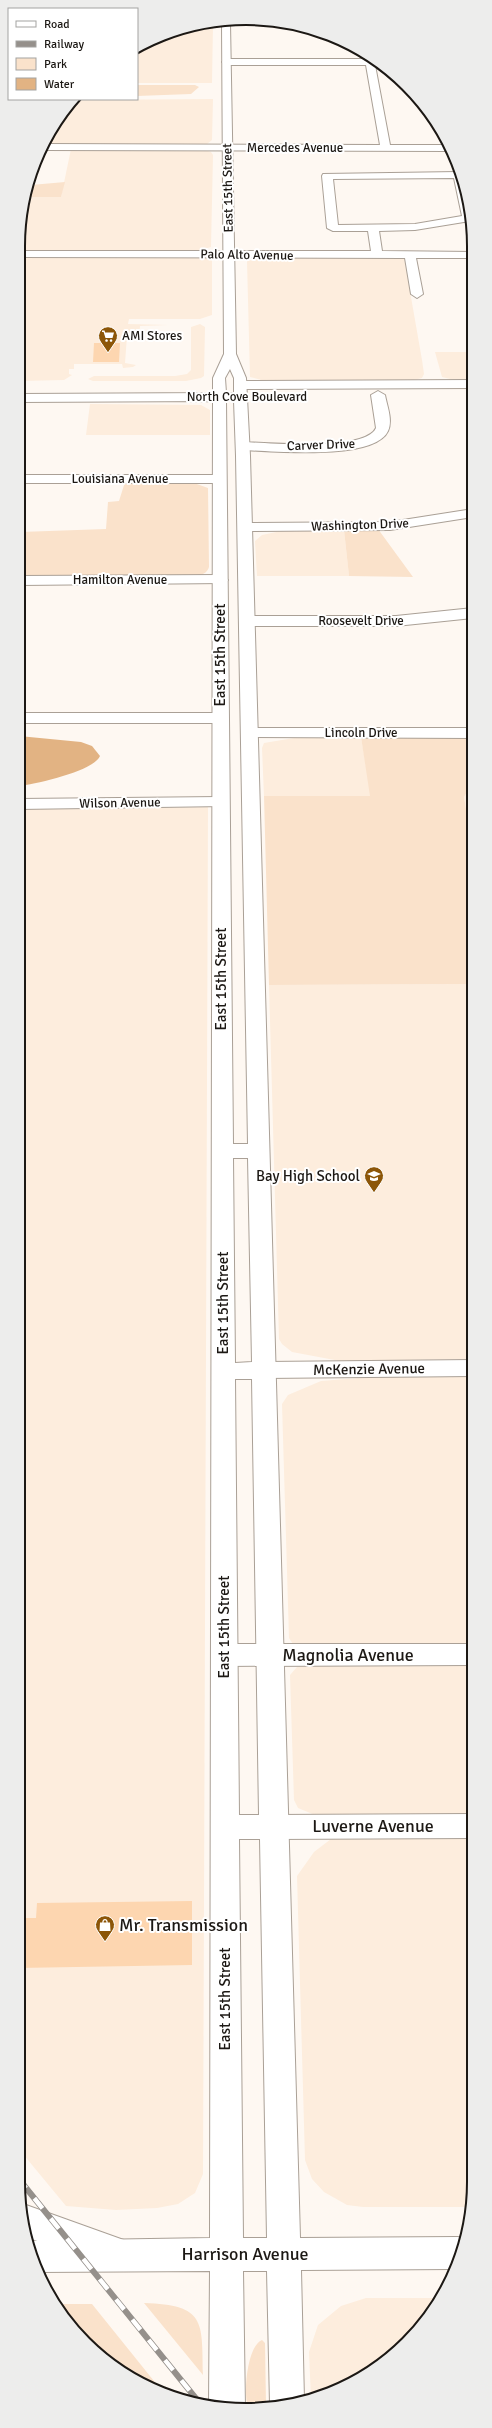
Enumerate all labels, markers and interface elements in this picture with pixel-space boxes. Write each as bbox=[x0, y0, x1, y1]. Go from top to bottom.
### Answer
legend bbox=[8, 8, 138, 100]
text: Road bbox=[44, 17, 70, 32]
text: Railway bbox=[44, 37, 84, 52]
text: Park bbox=[44, 57, 67, 72]
text: Water bbox=[44, 77, 75, 92]
street label: Mercedes Avenue bbox=[247, 140, 343, 156]
street label: East 15th Street bbox=[219, 143, 237, 233]
street label: Palo Alto Avenue bbox=[200, 246, 294, 264]
supermarket icon: AMI Stores bbox=[97, 325, 119, 353]
place label: AMI Stores bbox=[122, 328, 183, 344]
street label: North Cove Boulevard bbox=[187, 389, 307, 405]
street label: Carver Drive bbox=[286, 436, 356, 454]
street label: Louisiana Avenue bbox=[72, 471, 168, 487]
street label: Washington Drive bbox=[311, 515, 409, 535]
street label: Hamilton Avenue bbox=[73, 572, 167, 588]
street label: East 15th Street bbox=[211, 603, 229, 707]
street label: Roosevelt Drive bbox=[318, 613, 404, 629]
street label: Lincoln Drive bbox=[325, 725, 397, 741]
street label: Wilson Avenue bbox=[79, 794, 161, 812]
street label: East 15th Street bbox=[212, 927, 230, 1031]
school or university icon: Bay High School bbox=[363, 1165, 385, 1193]
place label: Bay High School bbox=[256, 1167, 360, 1185]
street label: East 15th Street bbox=[214, 1251, 232, 1355]
street label: McKenzie Avenue bbox=[313, 1359, 425, 1379]
street label: East 15th Street bbox=[215, 1575, 233, 1679]
street label: Magnolia Avenue bbox=[282, 1644, 414, 1666]
street label: Luverne Avenue bbox=[312, 1815, 434, 1837]
shop icon: Mr. Transmission bbox=[94, 1914, 116, 1942]
place label: Mr. Transmission bbox=[119, 1914, 248, 1936]
street label: East 15th Street bbox=[216, 1947, 234, 2051]
street label: Harrison Avenue bbox=[181, 2243, 309, 2265]

